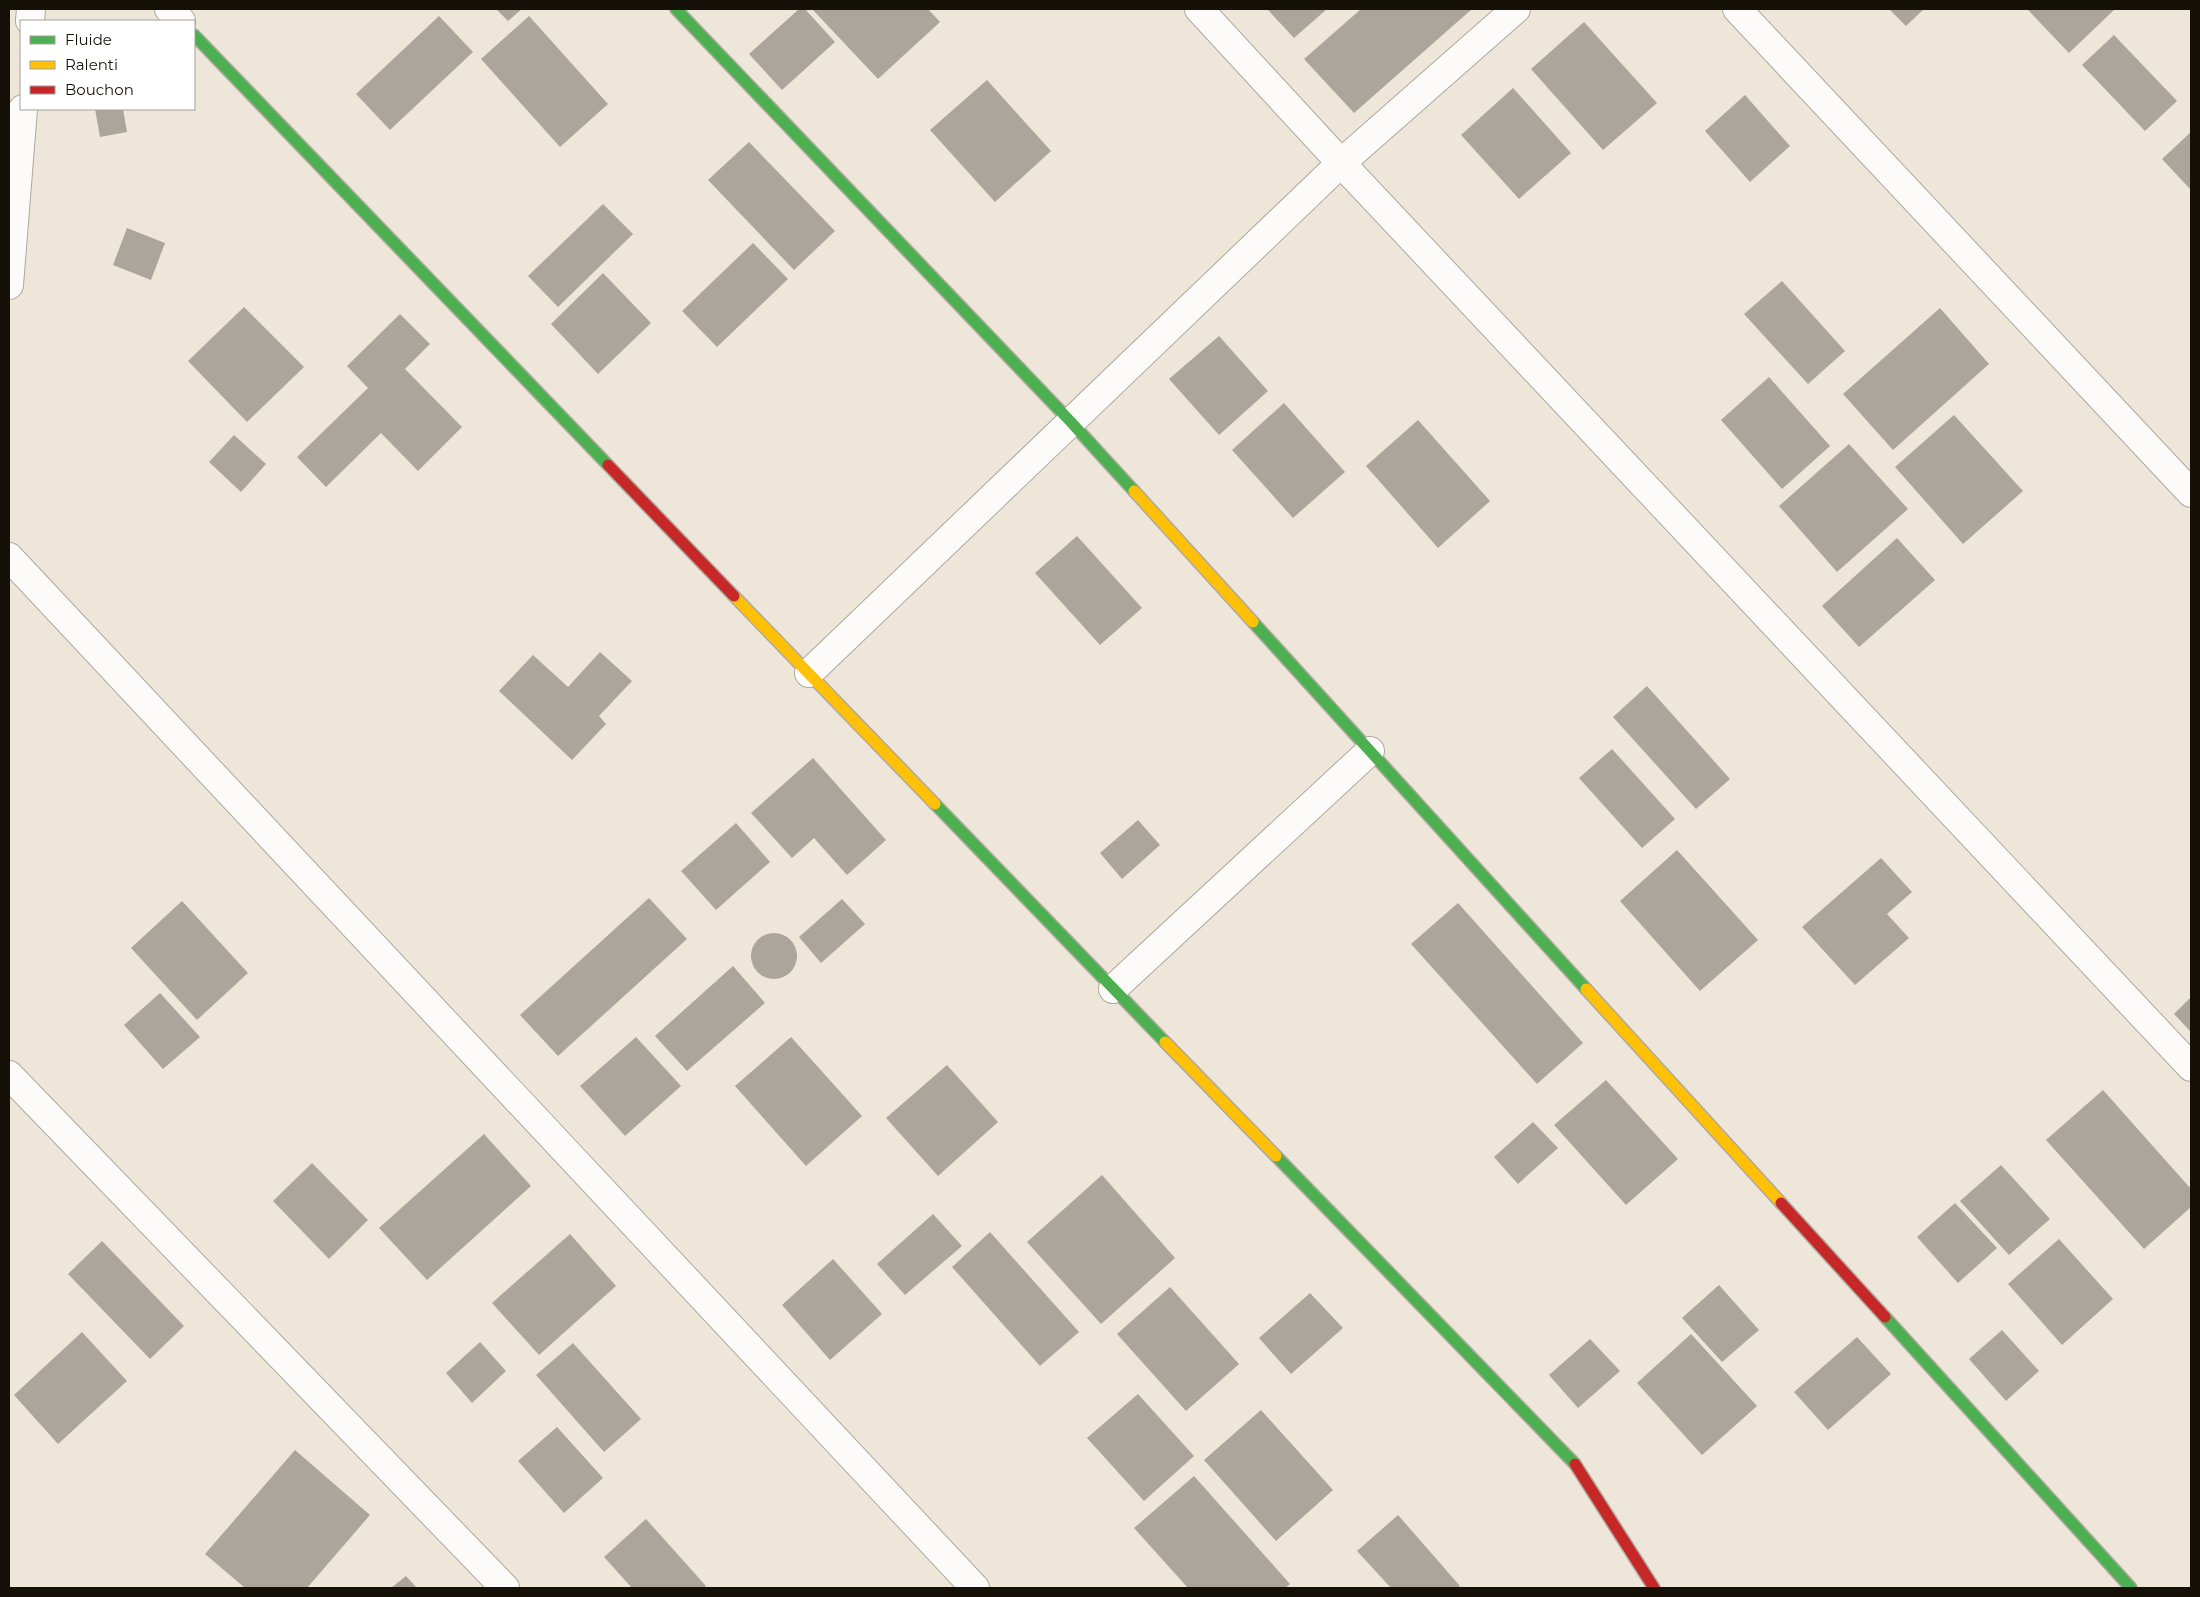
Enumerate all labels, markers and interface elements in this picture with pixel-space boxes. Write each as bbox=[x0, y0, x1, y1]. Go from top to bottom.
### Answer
legend bbox=[20, 20, 195, 110]
text: Fluide bbox=[65, 30, 112, 49]
text: Ralenti bbox=[65, 55, 118, 74]
text: Bouchon bbox=[65, 80, 134, 99]

